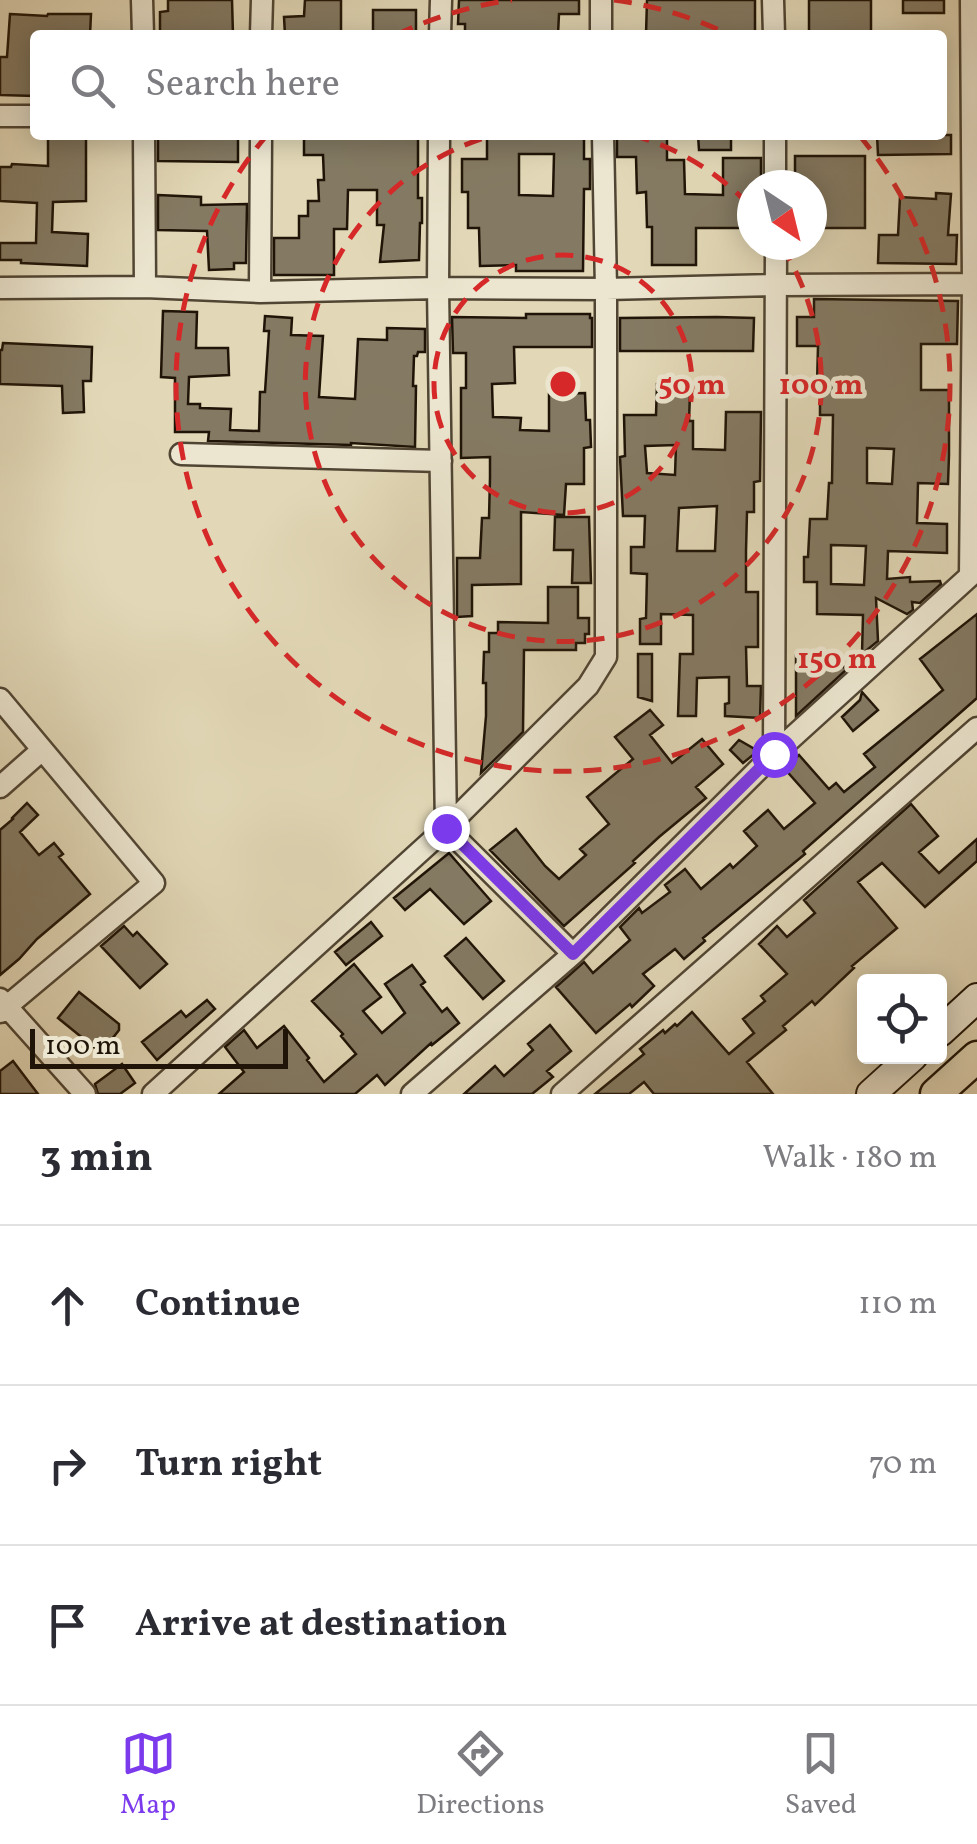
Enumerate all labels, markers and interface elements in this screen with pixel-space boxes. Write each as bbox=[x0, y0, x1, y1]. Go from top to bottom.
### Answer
search box bbox=[30, 30, 947, 140]
icon: search bbox=[65, 58, 120, 113]
text: Search here bbox=[145, 59, 340, 112]
north arrow bbox=[737, 170, 827, 260]
text: 50 m bbox=[658, 365, 726, 407]
text: 100 m bbox=[779, 365, 863, 407]
centre of rings bbox=[545, 366, 581, 402]
text: 150 m bbox=[797, 639, 877, 681]
route start bbox=[752, 732, 798, 778]
route end bbox=[424, 806, 470, 852]
map controls bbox=[857, 974, 947, 1064]
button: locate bbox=[857, 974, 947, 1064]
scale bar bbox=[30, 1024, 288, 1068]
text: 100 m bbox=[45, 1027, 120, 1066]
text: 3 min bbox=[40, 1130, 153, 1189]
text: Walk · 180 m bbox=[763, 1137, 937, 1181]
icon: ahead bbox=[40, 1278, 95, 1333]
text: Continue bbox=[135, 1279, 300, 1332]
text: 110 m bbox=[858, 1283, 937, 1327]
icon: right bbox=[40, 1438, 95, 1493]
text: Turn right bbox=[135, 1439, 322, 1492]
text: 70 m bbox=[869, 1443, 937, 1487]
icon: arrive bbox=[40, 1598, 95, 1653]
text: Arrive at destination bbox=[135, 1599, 508, 1652]
tab: Map bbox=[120, 1726, 176, 1825]
tab: Directions bbox=[416, 1726, 545, 1825]
tab: Saved bbox=[785, 1726, 857, 1825]

